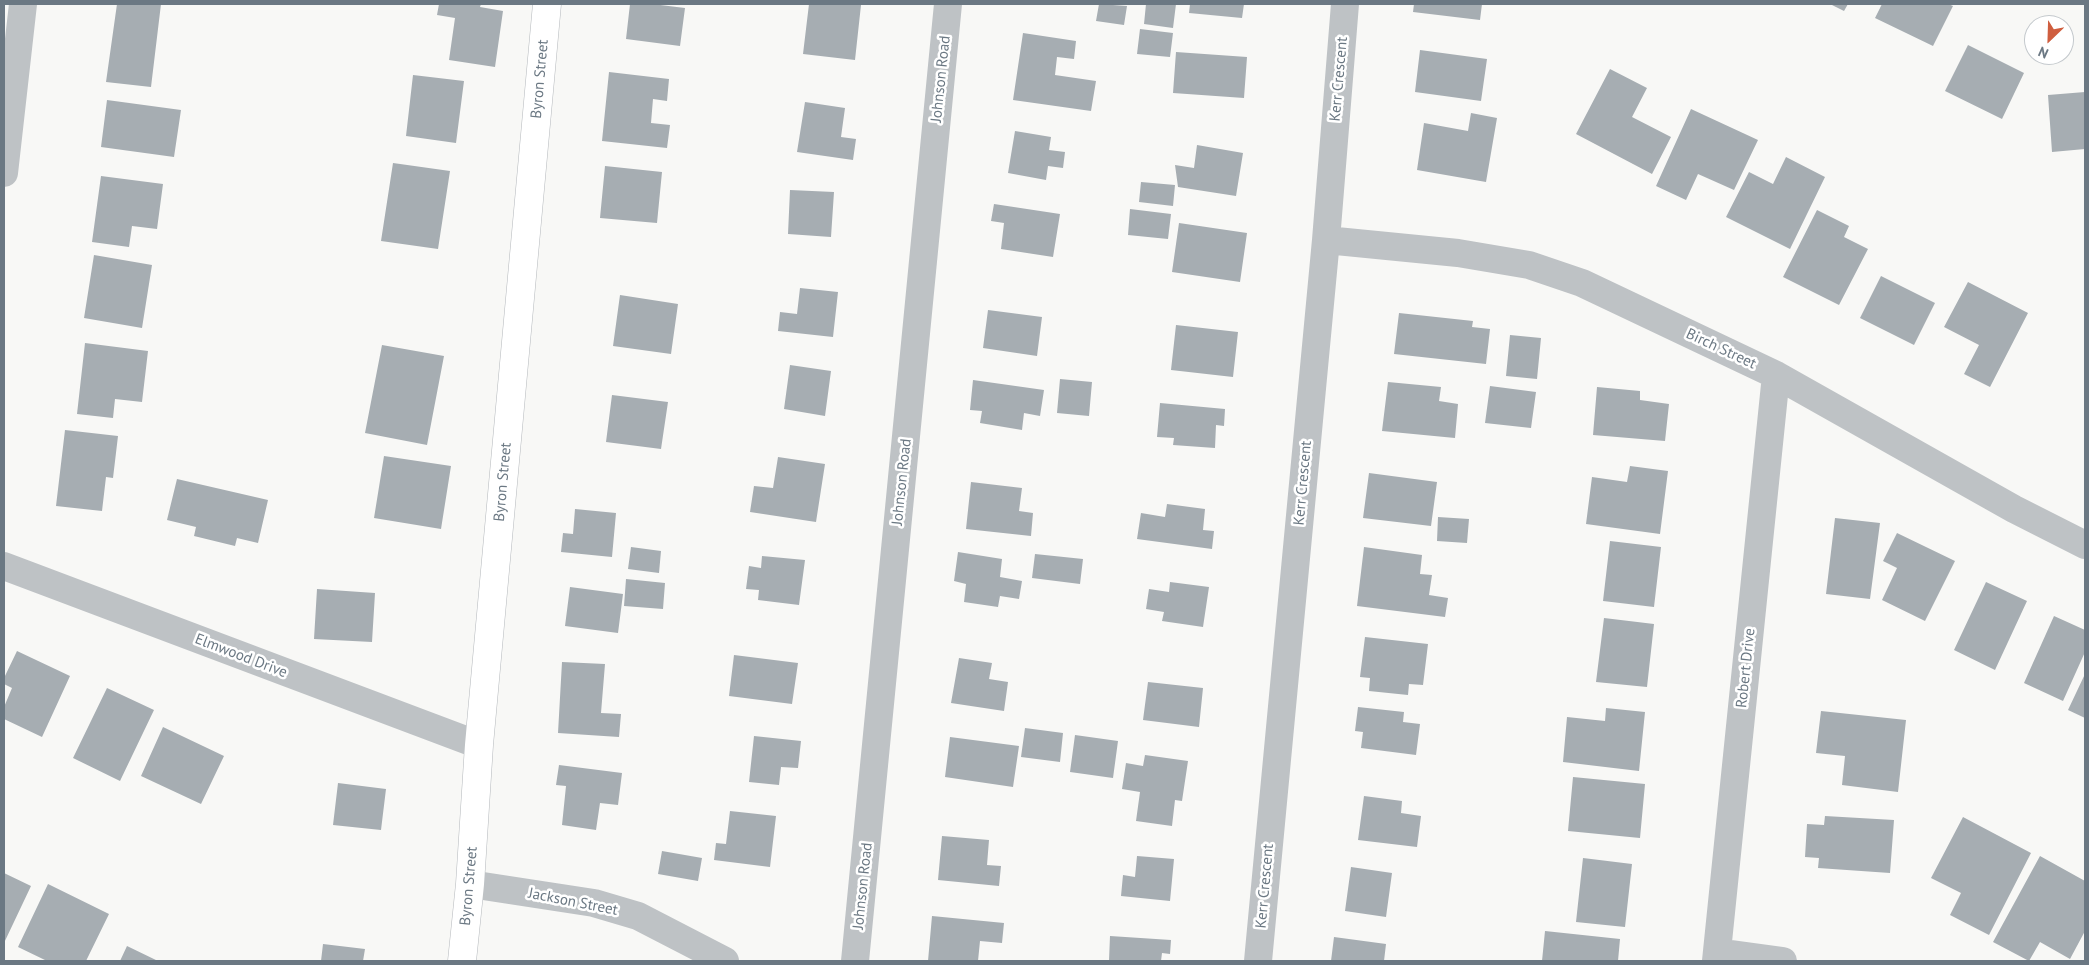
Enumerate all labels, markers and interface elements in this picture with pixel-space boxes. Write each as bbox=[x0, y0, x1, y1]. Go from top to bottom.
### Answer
north arrow bbox=[2024, 15, 2074, 65]
street label: Johnson Road bbox=[927, 35, 955, 123]
street label: Kerr Crescent bbox=[1326, 36, 1352, 122]
street label: Byron Street bbox=[528, 39, 552, 119]
text: N bbox=[2035, 43, 2051, 63]
street label: Birch Street bbox=[1683, 325, 1759, 373]
street label: Johnson Road bbox=[888, 438, 916, 526]
street label: Kerr Crescent bbox=[1290, 440, 1316, 526]
street label: Byron Street bbox=[491, 442, 515, 522]
street label: Robert Drive bbox=[1733, 627, 1759, 709]
street label: Elmwood Drive bbox=[192, 630, 290, 682]
street label: Johnson Road bbox=[849, 842, 877, 930]
street label: Kerr Crescent bbox=[1252, 843, 1278, 929]
street label: Byron Street bbox=[457, 846, 481, 926]
street label: Jackson Street bbox=[527, 885, 619, 919]

